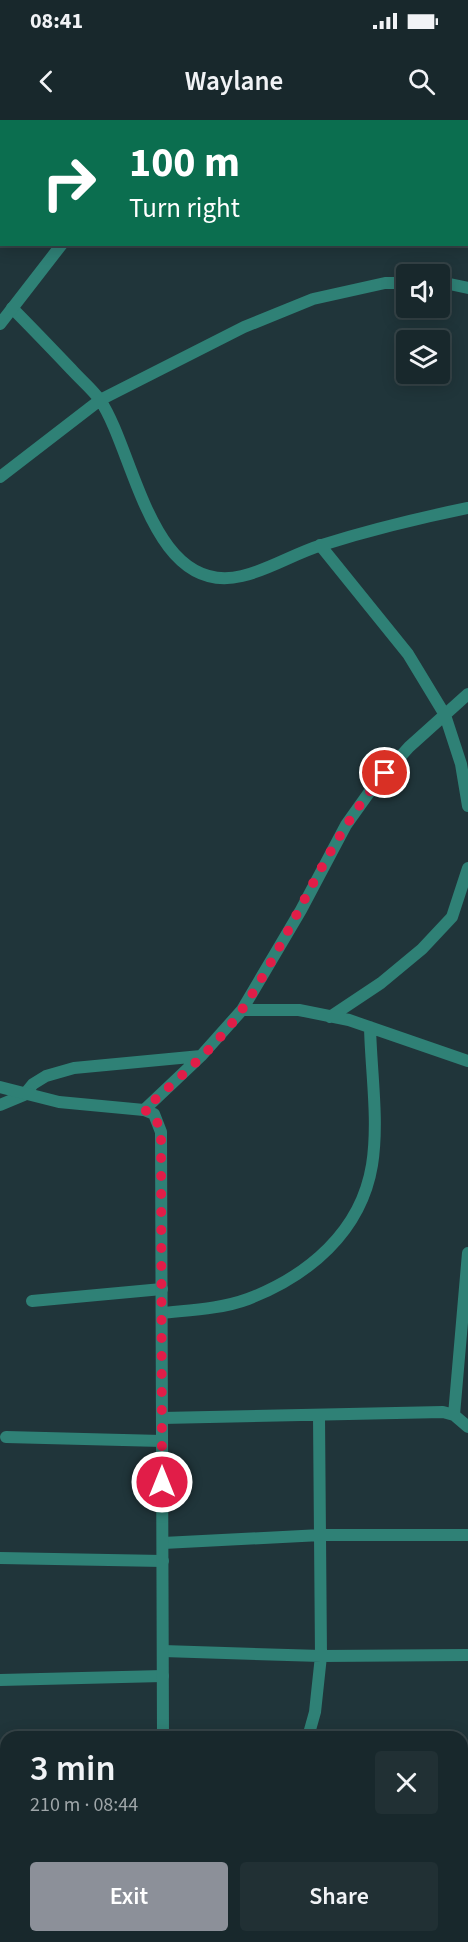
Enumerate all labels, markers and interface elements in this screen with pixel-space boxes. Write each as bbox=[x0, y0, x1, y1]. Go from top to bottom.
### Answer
text: 08:41 bbox=[30, 5, 83, 37]
text: Waylane bbox=[185, 62, 283, 101]
icon: back bbox=[30, 65, 63, 98]
icon: search bbox=[405, 65, 438, 98]
text: 100 m bbox=[129, 133, 240, 193]
icon: right bbox=[30, 144, 108, 222]
text: Turn right bbox=[129, 189, 240, 228]
map controls bbox=[396, 264, 450, 384]
button: sound bbox=[396, 264, 450, 318]
button: layers bbox=[396, 330, 450, 384]
pin bbox=[359, 747, 410, 798]
icon: arrive bbox=[368, 756, 401, 789]
position arrow bbox=[130, 1450, 194, 1514]
text: 3 min bbox=[30, 1743, 116, 1794]
button: close bbox=[375, 1751, 438, 1814]
text: 210 m · 08:44 bbox=[30, 1791, 138, 1819]
button: Exit bbox=[30, 1862, 228, 1931]
button: Share bbox=[240, 1862, 438, 1931]

